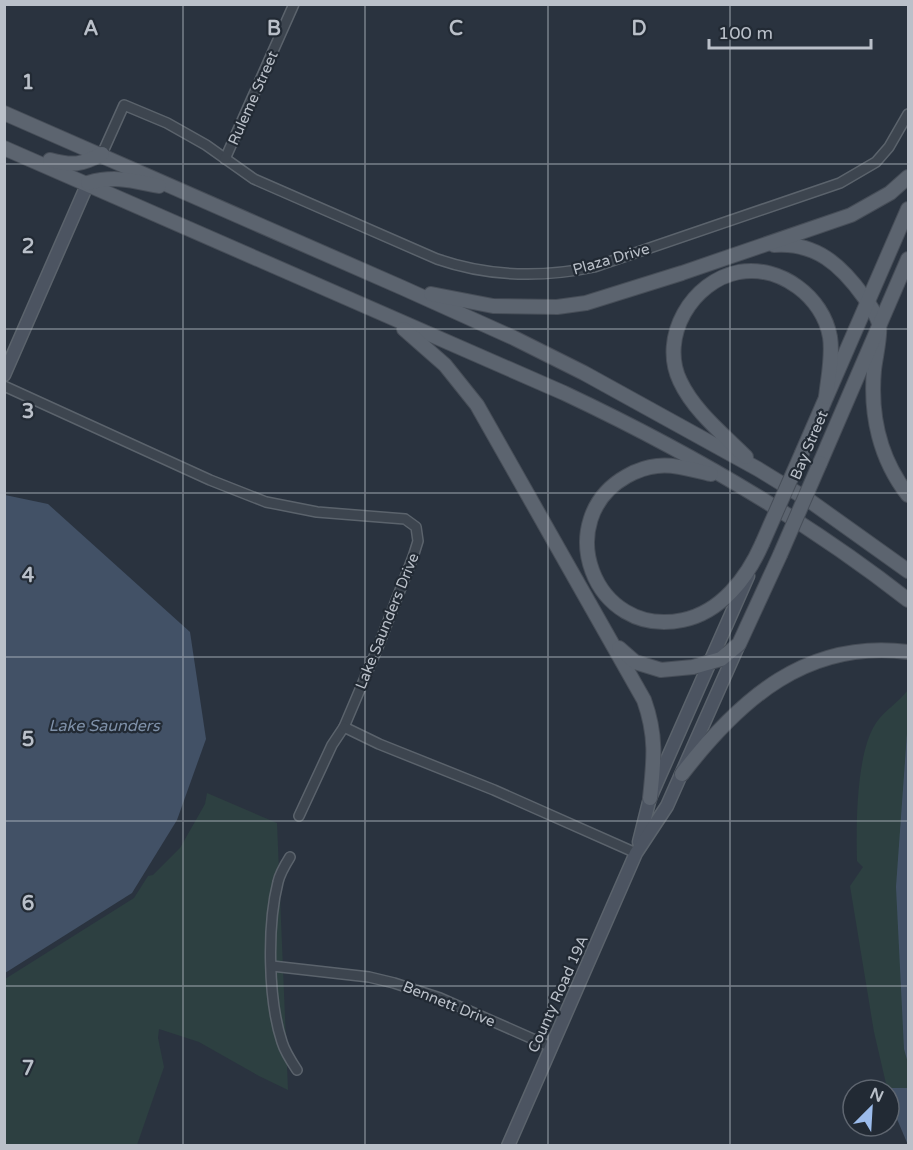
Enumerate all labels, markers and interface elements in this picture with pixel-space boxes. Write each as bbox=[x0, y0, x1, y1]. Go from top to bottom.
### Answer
scale bar bbox=[709, 12, 871, 50]
text: A bbox=[84, 17, 99, 41]
text: B bbox=[267, 17, 281, 41]
text: C bbox=[449, 17, 463, 41]
text: D bbox=[631, 17, 647, 41]
text: 100 m bbox=[718, 22, 773, 44]
street label: Ruleme Street bbox=[224, 48, 282, 148]
text: 1 bbox=[22, 71, 34, 95]
text: 2 bbox=[22, 235, 34, 259]
street label: Plaza Drive bbox=[571, 239, 651, 279]
text: 3 bbox=[22, 400, 34, 424]
street label: Bay Street bbox=[786, 407, 832, 482]
street label: Lake Saunders Drive bbox=[351, 550, 423, 692]
text: 4 bbox=[22, 564, 35, 588]
water label: Lake Saunders bbox=[48, 716, 161, 736]
text: 5 bbox=[22, 728, 34, 752]
text: 6 bbox=[22, 892, 34, 916]
street label: County Road 19A bbox=[524, 932, 592, 1056]
street label: Bennett Drive bbox=[400, 977, 498, 1031]
text: 7 bbox=[22, 1057, 34, 1081]
north arrow bbox=[841, 1078, 901, 1138]
text: N bbox=[867, 1083, 887, 1107]

